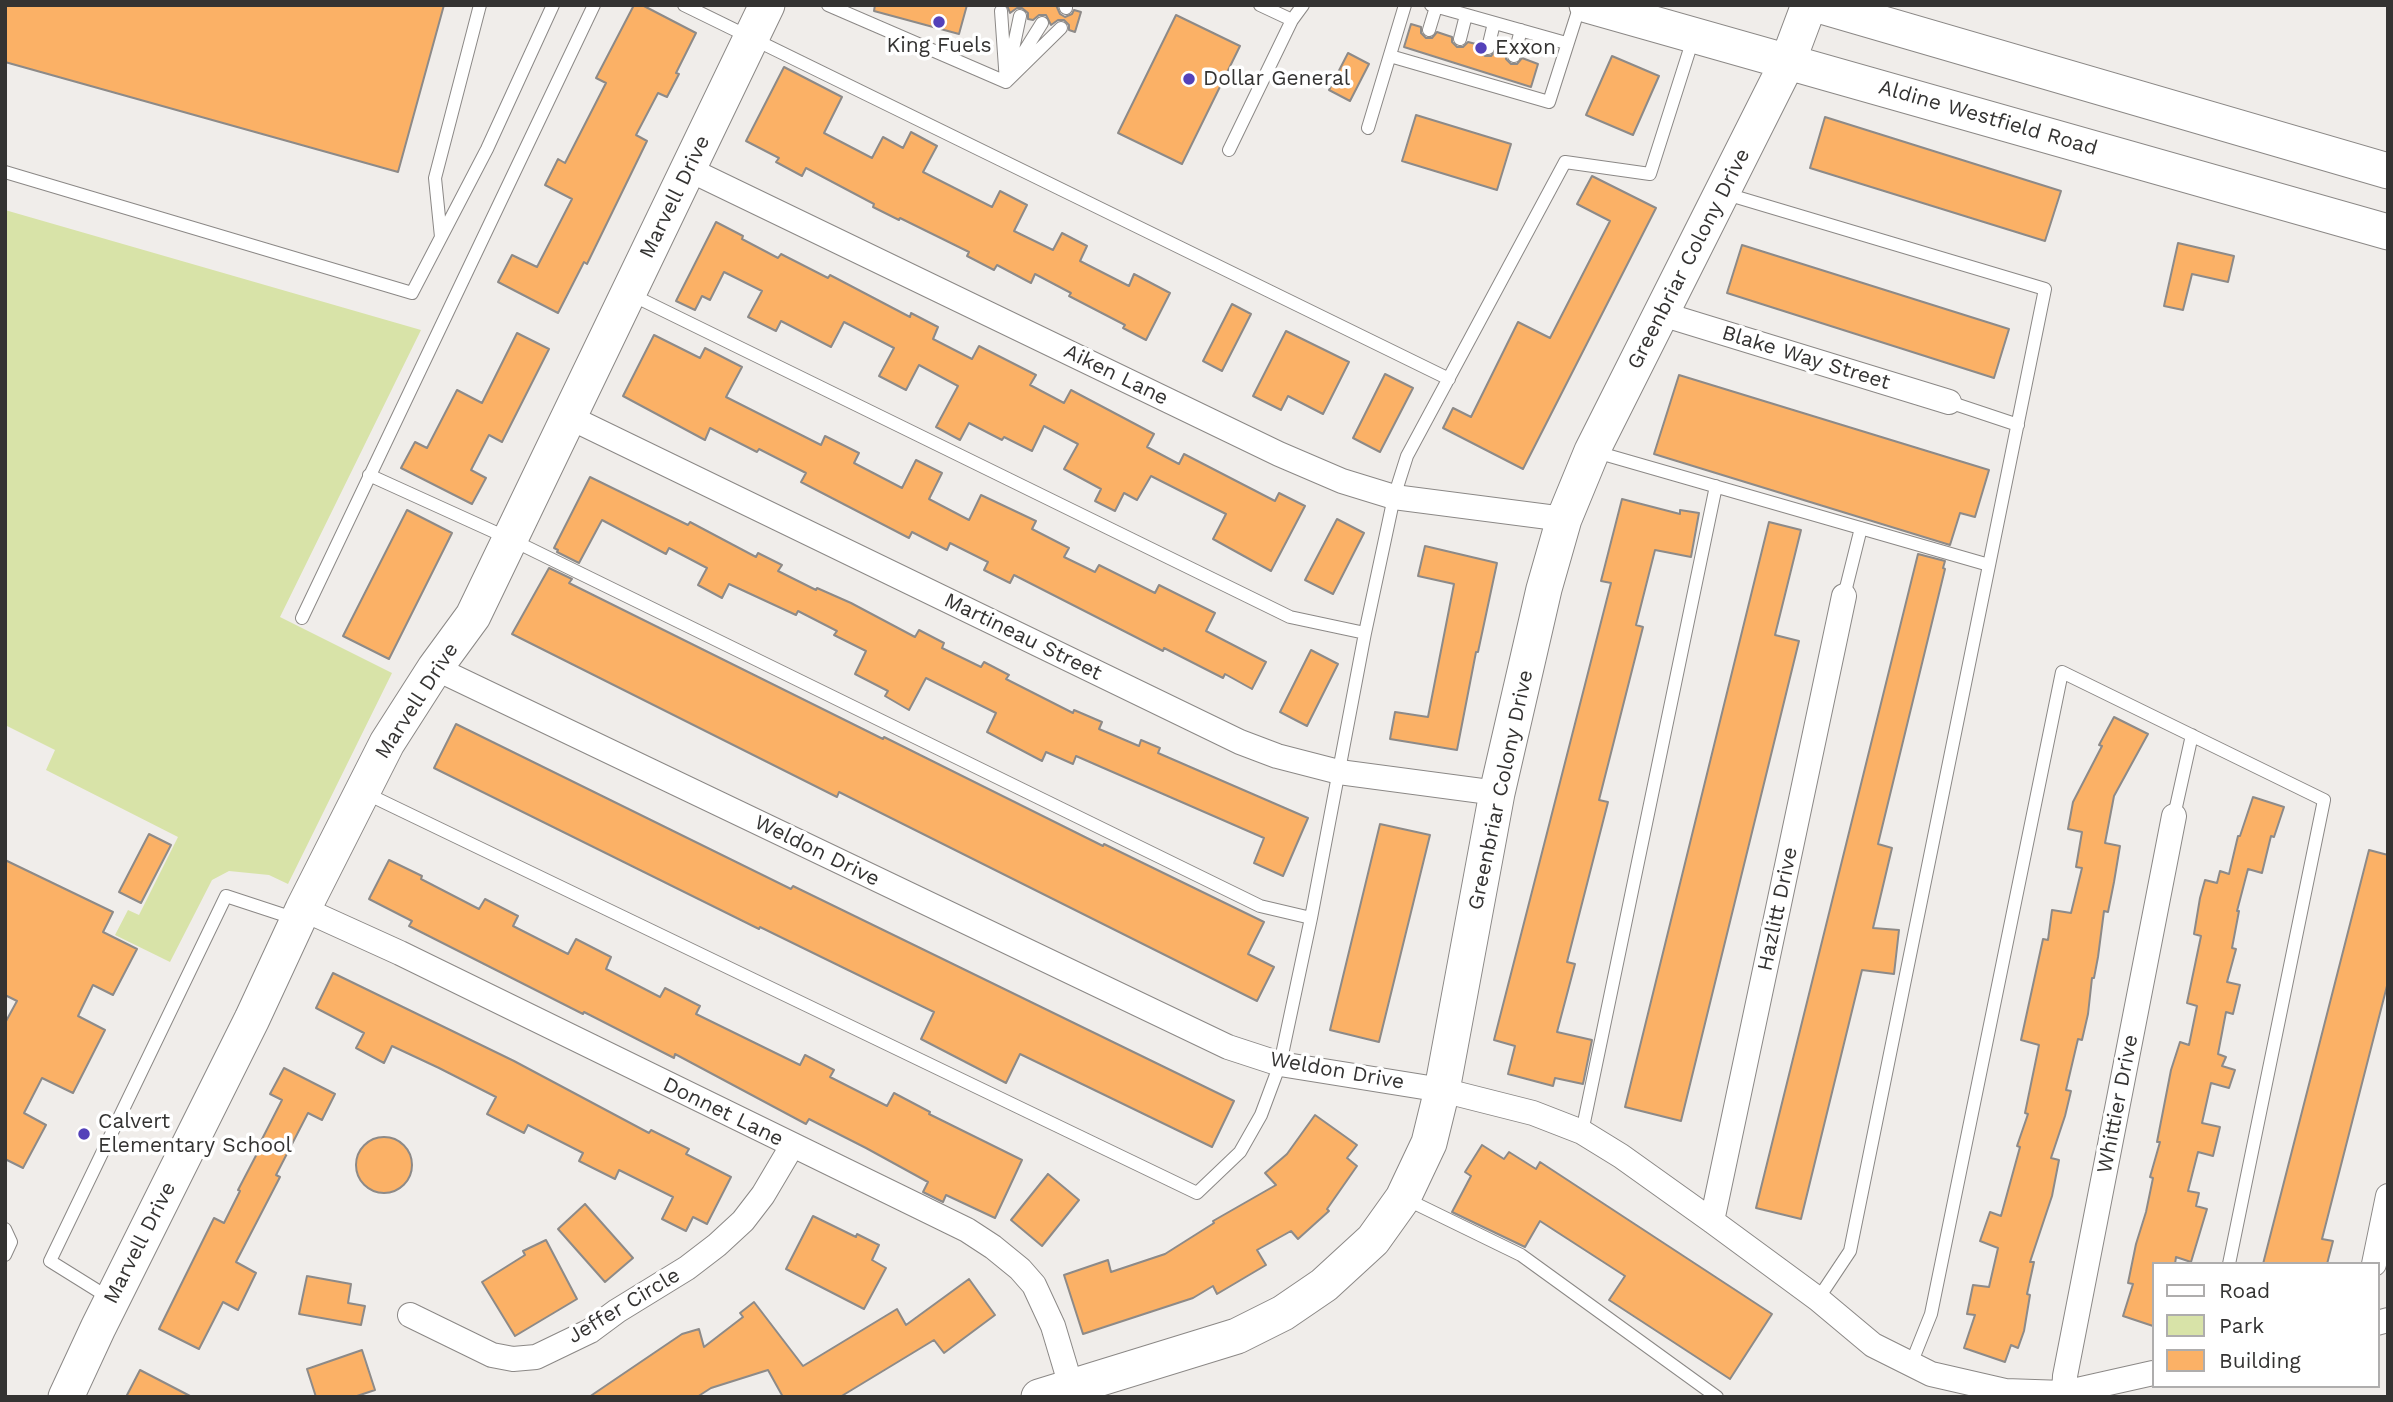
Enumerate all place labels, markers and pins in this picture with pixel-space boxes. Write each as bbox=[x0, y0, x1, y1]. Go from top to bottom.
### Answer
marker: King Fuels bbox=[931, 14, 947, 30]
place label: King Fuels bbox=[886, 33, 992, 59]
place label: Exxon bbox=[1495, 35, 1556, 61]
marker: Exxon bbox=[1473, 40, 1489, 56]
place label: Dollar General bbox=[1203, 66, 1350, 92]
marker: Dollar General bbox=[1181, 71, 1197, 87]
place label: Calvert Elementary School bbox=[98, 1109, 292, 1159]
marker: Calvert Elementary School bbox=[76, 1126, 92, 1142]

